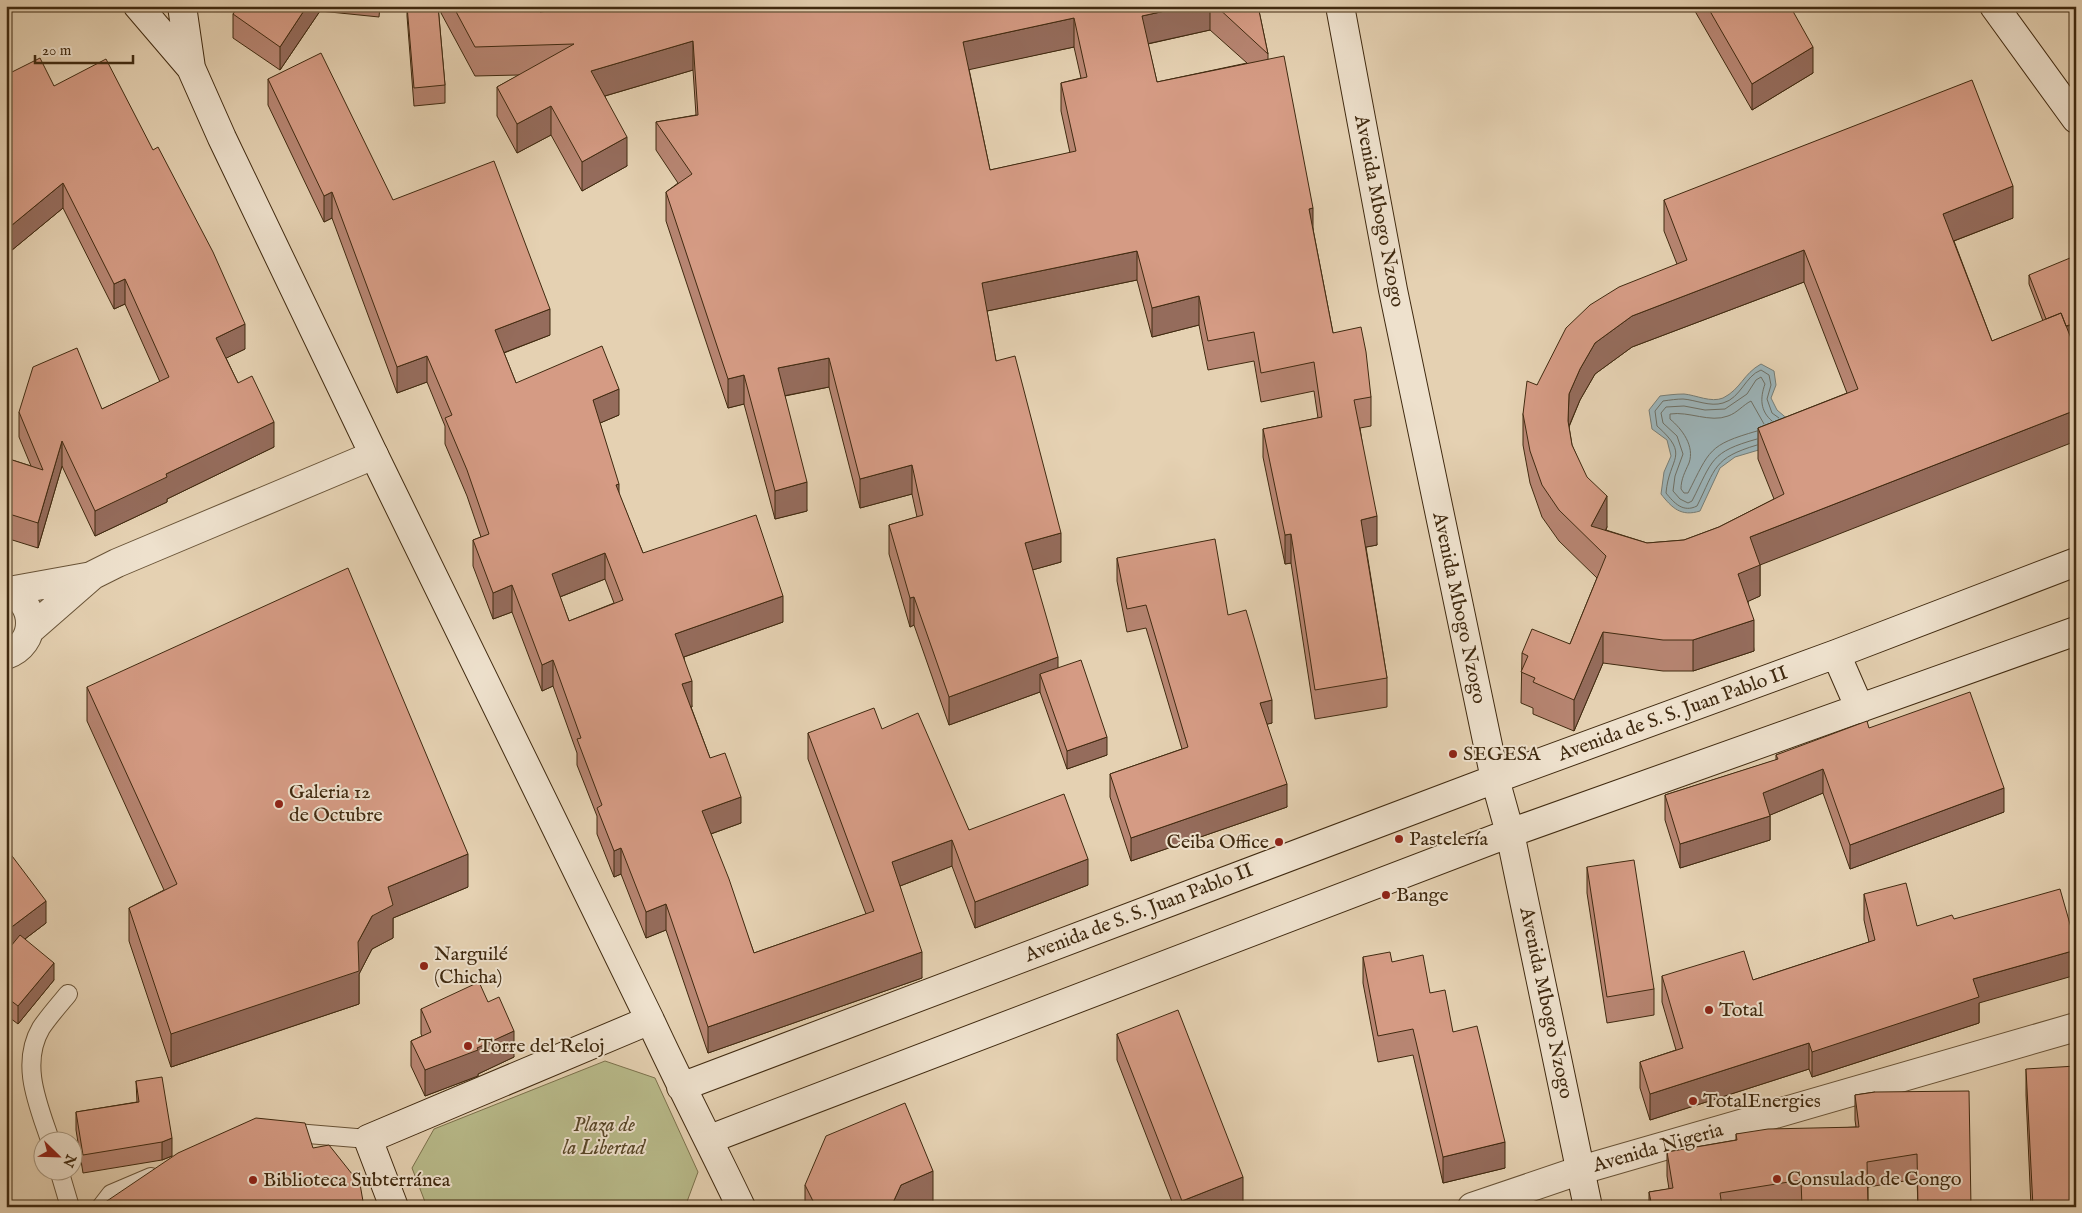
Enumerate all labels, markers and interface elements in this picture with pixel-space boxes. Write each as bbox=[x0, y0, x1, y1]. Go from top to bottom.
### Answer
scale bar bbox=[35, 32, 132, 64]
text: 20 m bbox=[42, 41, 72, 60]
street label: Avenida Mbogo Nzogo bbox=[1348, 112, 1410, 309]
street label: Avenida Mbogo Nzogo bbox=[1426, 509, 1492, 706]
street label: Avenida de S. S. Juan Pablo II bbox=[1554, 661, 1792, 768]
place label: SEGESA bbox=[1463, 742, 1541, 767]
marker: SEGESA bbox=[1447, 748, 1459, 760]
place label: Galeria 12 de Octubre bbox=[289, 780, 383, 828]
marker: Galeria 12 de Octubre bbox=[273, 798, 285, 810]
place label: Pastelería bbox=[1409, 827, 1488, 852]
place label: Ceiba Office bbox=[1167, 830, 1269, 855]
marker: Pastelería bbox=[1393, 833, 1405, 845]
marker: Ceiba Office bbox=[1273, 836, 1285, 848]
street label: Avenida de S. S. Juan Pablo II bbox=[1020, 858, 1257, 969]
place label: Bange bbox=[1396, 883, 1449, 908]
marker: Bange bbox=[1380, 889, 1392, 901]
street label: Avenida Mbogo Nzogo bbox=[1513, 904, 1579, 1101]
place label: Narguilé (Chicha) bbox=[434, 942, 508, 990]
marker: Narguilé (Chicha) bbox=[418, 960, 430, 972]
place label: Total bbox=[1719, 998, 1764, 1023]
marker: Total bbox=[1703, 1004, 1715, 1016]
place label: Torre del Reloj bbox=[478, 1034, 605, 1059]
marker: Torre del Reloj bbox=[462, 1040, 474, 1052]
place label: TotalEnergies bbox=[1703, 1089, 1821, 1114]
marker: TotalEnergies bbox=[1687, 1095, 1699, 1107]
park label: Plaza de la Libertad bbox=[563, 1113, 647, 1161]
street label: Avenida Nigeria bbox=[1589, 1117, 1726, 1179]
north arrow bbox=[32, 1130, 82, 1180]
text: N bbox=[58, 1151, 80, 1170]
place label: Consulado de Congo bbox=[1787, 1167, 1962, 1192]
place label: Biblioteca Subterránea bbox=[263, 1168, 451, 1193]
marker: Consulado de Congo bbox=[1771, 1173, 1783, 1185]
marker: Biblioteca Subterránea bbox=[247, 1174, 259, 1186]

